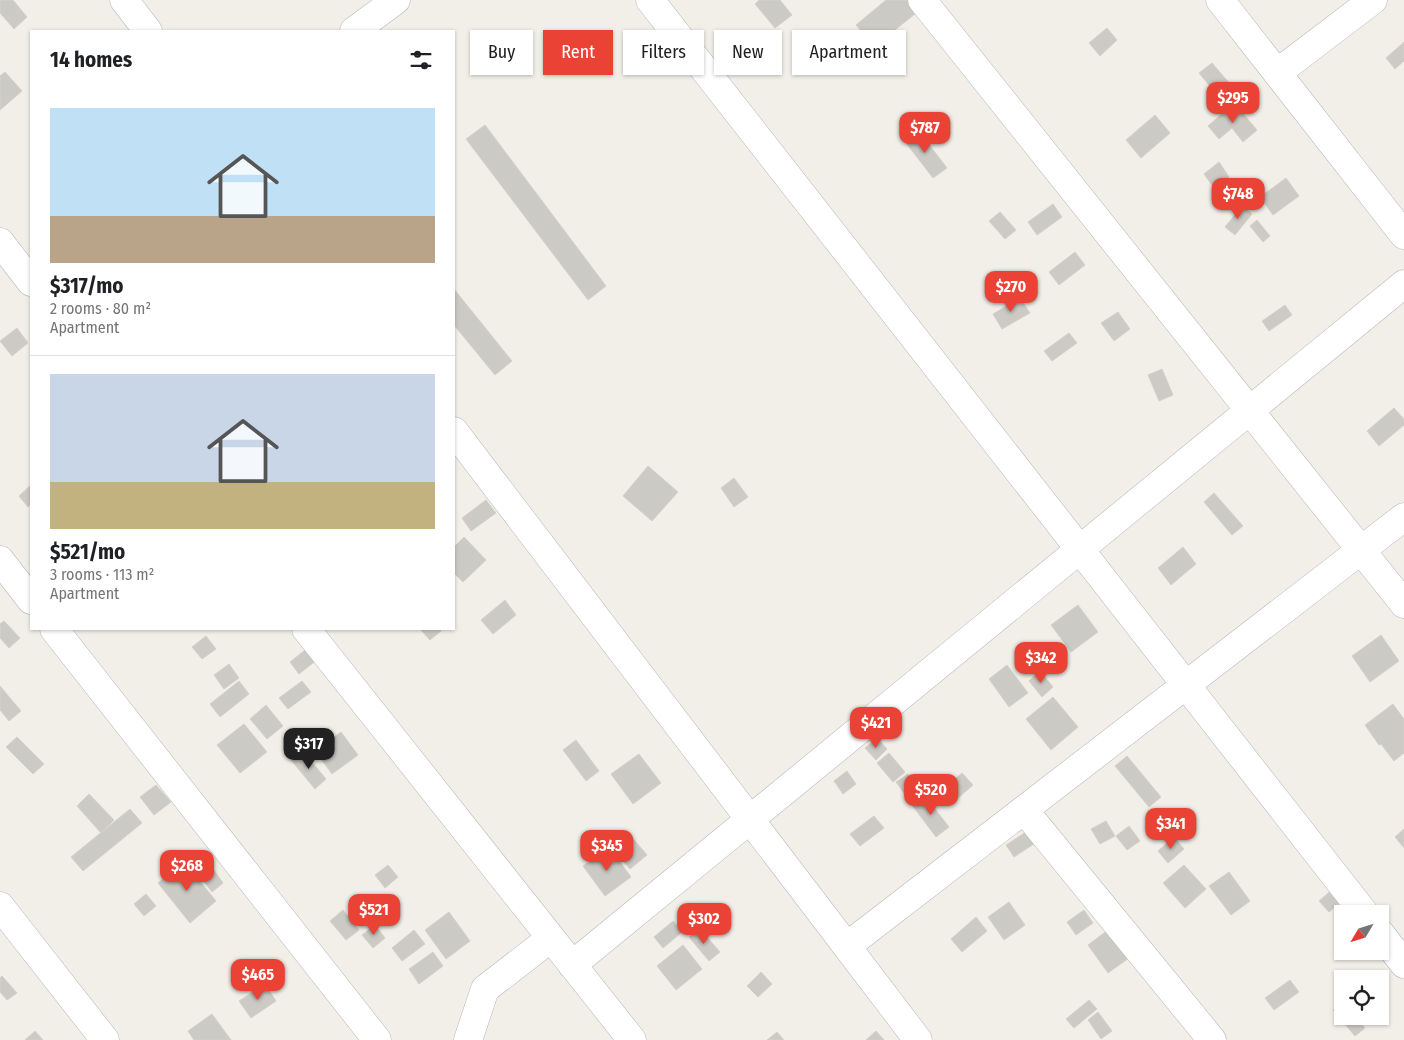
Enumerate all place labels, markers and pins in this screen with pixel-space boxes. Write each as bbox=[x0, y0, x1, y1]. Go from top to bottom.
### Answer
pin: $295 bbox=[1203, 82, 1263, 124]
pin: $787 bbox=[895, 112, 955, 154]
pin: $748 bbox=[1208, 178, 1268, 220]
pin: $270 bbox=[981, 270, 1041, 313]
pin: $342 bbox=[1011, 642, 1071, 684]
pin: $421 bbox=[846, 706, 906, 749]
pin: $317 bbox=[279, 728, 339, 770]
pin: $520 bbox=[901, 774, 961, 816]
pin: $341 bbox=[1141, 808, 1201, 850]
pin: $345 bbox=[577, 830, 637, 872]
pin: $268 bbox=[157, 850, 217, 892]
pin: $521 bbox=[344, 894, 404, 936]
pin: $302 bbox=[674, 902, 734, 945]
pin: $465 bbox=[228, 958, 288, 1001]

